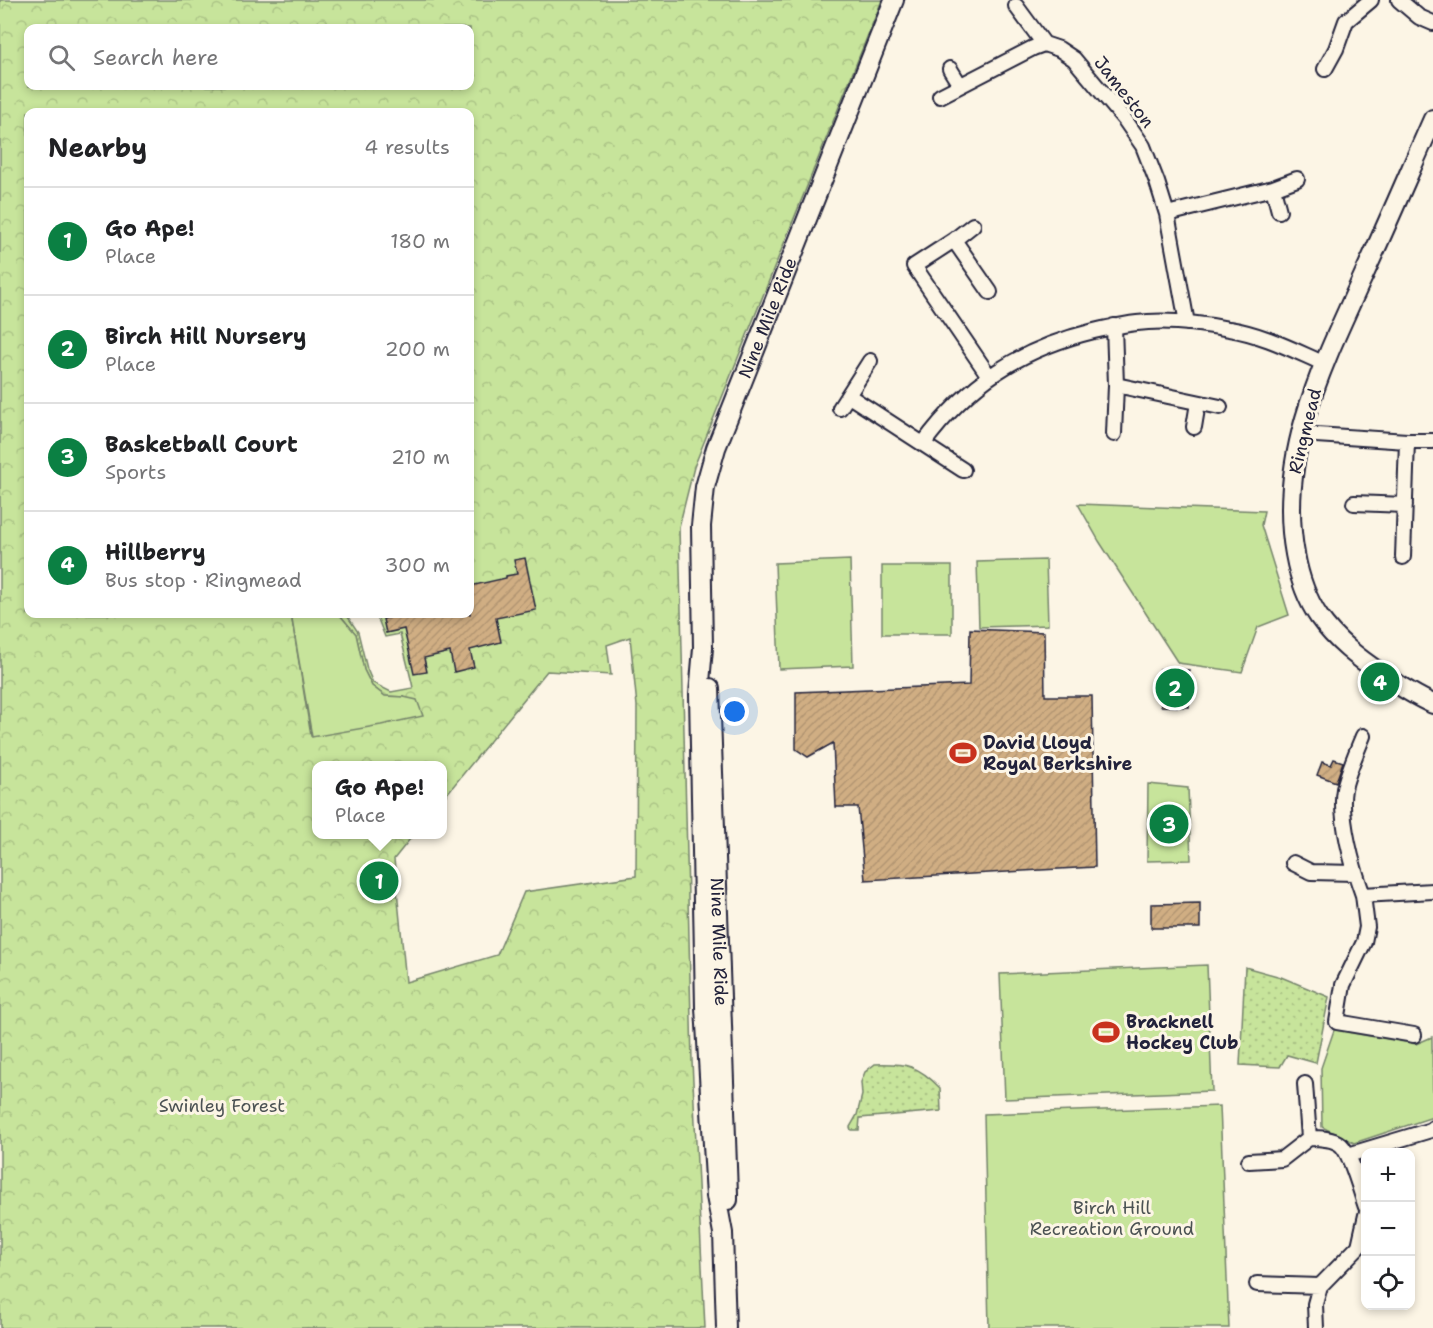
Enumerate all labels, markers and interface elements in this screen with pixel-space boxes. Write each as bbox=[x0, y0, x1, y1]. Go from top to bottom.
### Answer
search box bbox=[24, 24, 474, 90]
icon: search bbox=[45, 41, 78, 74]
text: Search here bbox=[93, 43, 219, 72]
street label: Jameston bbox=[1088, 51, 1160, 133]
text: Nearby bbox=[48, 130, 147, 165]
text: 4 results bbox=[364, 134, 450, 160]
text: Go Ape! bbox=[105, 214, 195, 243]
text: 1 bbox=[63, 228, 72, 254]
text: 180 m bbox=[390, 228, 450, 254]
text: Place bbox=[105, 243, 156, 269]
street label: Nine Mile Ride bbox=[733, 254, 803, 382]
text: Birch Hill Nursery bbox=[105, 322, 307, 351]
text: 2 bbox=[61, 336, 75, 362]
text: 200 m bbox=[385, 336, 450, 362]
text: Place bbox=[105, 351, 156, 377]
street label: Ringmead bbox=[1283, 386, 1327, 476]
text: Basketball Court bbox=[105, 430, 298, 459]
text: 3 bbox=[61, 444, 75, 470]
text: 210 m bbox=[391, 444, 450, 470]
text: Sports bbox=[105, 459, 166, 485]
text: Hillberry bbox=[105, 538, 206, 567]
text: 4 bbox=[61, 552, 75, 578]
text: 300 m bbox=[384, 552, 450, 578]
text: Bus stop · Ringmead bbox=[105, 567, 302, 593]
pin: 4 bbox=[1360, 660, 1400, 704]
pin: 2 bbox=[1156, 666, 1194, 710]
your location bbox=[720, 697, 749, 726]
place label: David Lloyd Royal Berkshire bbox=[983, 731, 1132, 776]
sports icon: David Lloyd Royal Berkshire bbox=[948, 738, 978, 768]
popup bbox=[312, 761, 447, 839]
text: Go Ape! bbox=[335, 773, 424, 802]
text: Place bbox=[335, 802, 386, 828]
pin: 3 bbox=[1150, 802, 1188, 846]
pin: 1 bbox=[360, 858, 398, 904]
street label: Nine Mile Ride bbox=[705, 877, 733, 1006]
place label: Bracknell Hockey Club bbox=[1126, 1010, 1238, 1055]
sports icon: Bracknell Hockey Club bbox=[1091, 1017, 1121, 1047]
park label: Swinley Forest bbox=[159, 1094, 285, 1118]
map controls bbox=[1361, 1148, 1415, 1310]
button: + bbox=[1361, 1148, 1415, 1202]
park label: Birch Hill Recreation Ground bbox=[1030, 1196, 1194, 1241]
button: − bbox=[1361, 1202, 1415, 1256]
button: locate bbox=[1361, 1256, 1415, 1310]

